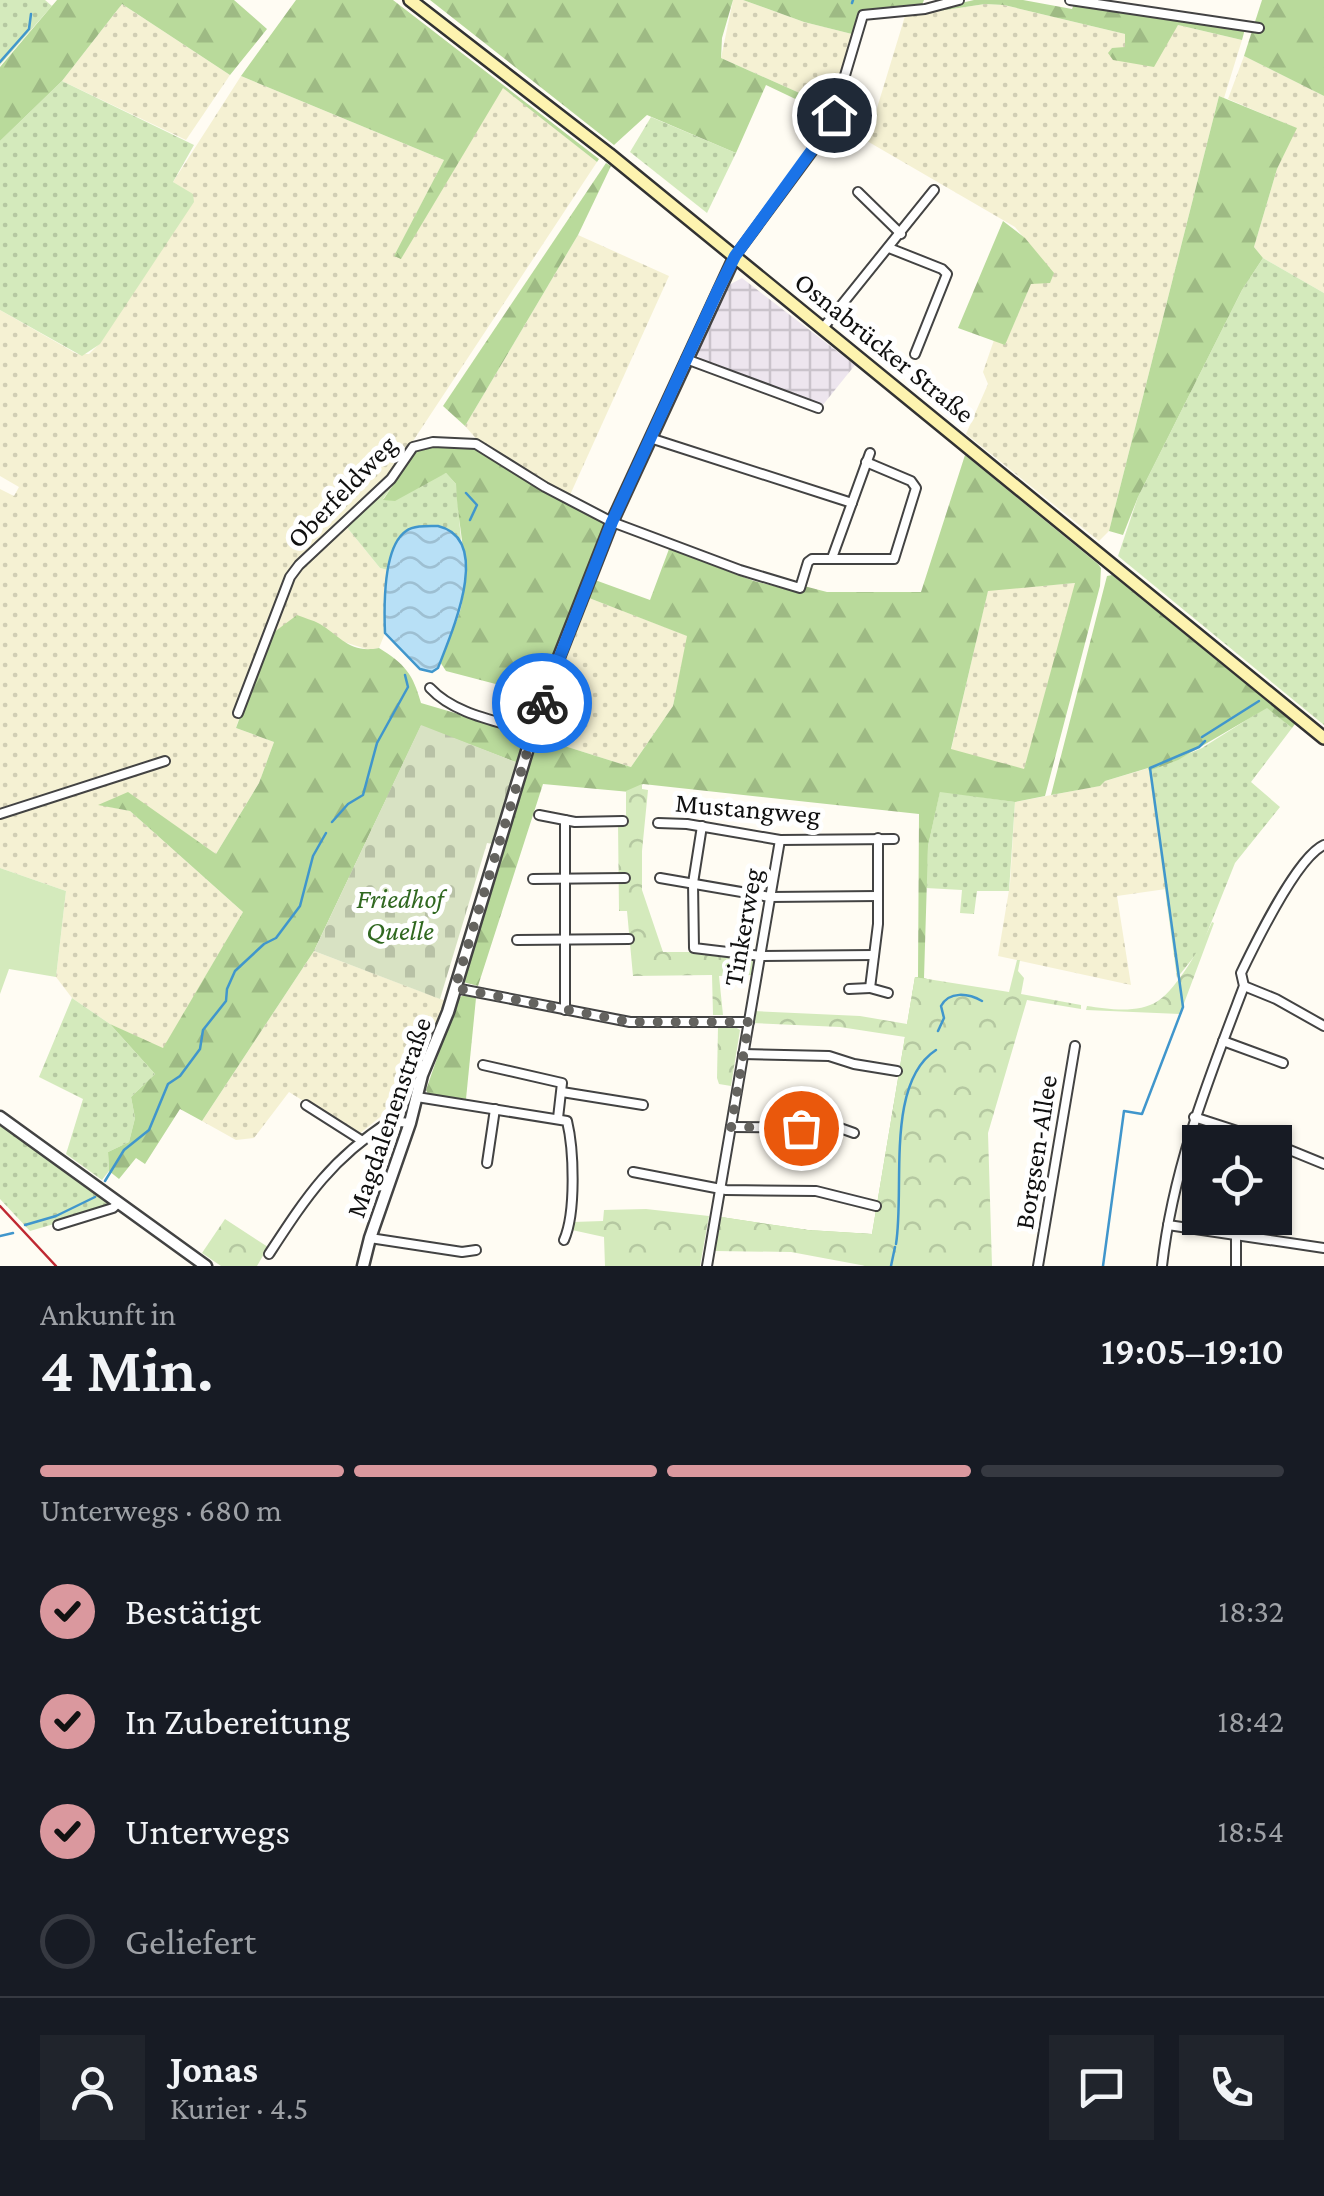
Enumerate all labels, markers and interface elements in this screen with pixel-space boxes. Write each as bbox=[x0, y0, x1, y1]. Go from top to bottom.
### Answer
pin bbox=[792, 73, 877, 158]
icon: home bbox=[807, 88, 862, 143]
street label: Osnabrücker Straße bbox=[789, 266, 981, 429]
street label: Oberfeldweg bbox=[280, 428, 403, 554]
courier bbox=[492, 653, 592, 753]
icon: bike bbox=[515, 676, 570, 731]
street label: Mustangweg bbox=[674, 787, 822, 830]
street label: Tinkerweg bbox=[717, 865, 768, 989]
park label: Friedhof Quelle bbox=[356, 883, 448, 946]
street label: Magdalenenstraße bbox=[340, 1013, 437, 1221]
street label: Borgsen-Allee bbox=[1008, 1073, 1063, 1231]
pin bbox=[759, 1086, 844, 1171]
icon: bag bbox=[774, 1101, 829, 1156]
map controls bbox=[1182, 1125, 1292, 1235]
button: locate bbox=[1182, 1125, 1292, 1235]
text: Ankunft in bbox=[40, 1296, 176, 1332]
text: 19:05–19:10 bbox=[1101, 1330, 1284, 1372]
text: 4 Min. bbox=[40, 1333, 214, 1405]
text: Unterwegs · 680 m bbox=[40, 1492, 282, 1528]
icon: check bbox=[40, 1584, 95, 1639]
text: Bestätigt bbox=[125, 1590, 261, 1632]
text: 18:32 bbox=[1219, 1593, 1284, 1629]
icon: check bbox=[40, 1694, 95, 1749]
text: In Zubereitung bbox=[125, 1700, 351, 1742]
text: 18:42 bbox=[1218, 1703, 1284, 1739]
icon: check bbox=[40, 1804, 95, 1859]
text: Unterwegs bbox=[125, 1810, 290, 1852]
text: 18:54 bbox=[1217, 1813, 1284, 1849]
text: Geliefert bbox=[125, 1920, 256, 1962]
button: person bbox=[40, 2035, 145, 2140]
button: chat bbox=[1049, 2035, 1154, 2140]
button: phone bbox=[1179, 2035, 1284, 2140]
text: Jonas bbox=[170, 2048, 258, 2090]
text: Kurier · 4.5 bbox=[170, 2090, 308, 2126]

